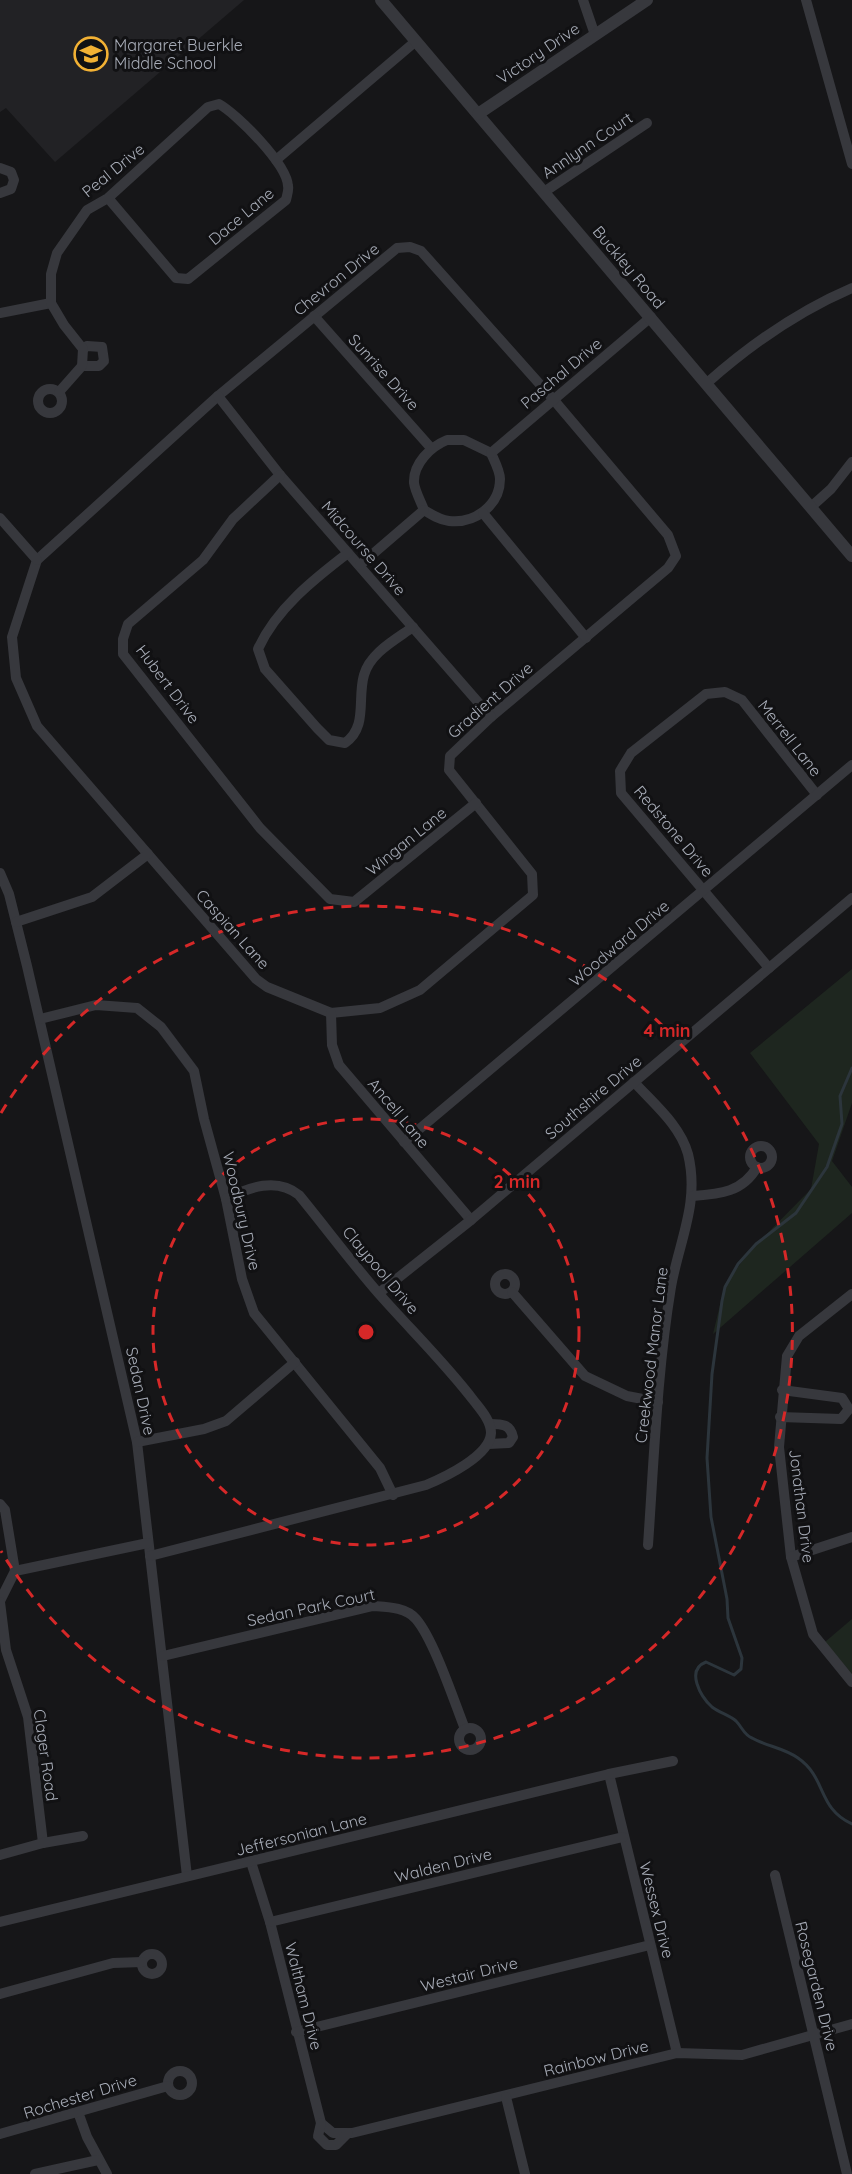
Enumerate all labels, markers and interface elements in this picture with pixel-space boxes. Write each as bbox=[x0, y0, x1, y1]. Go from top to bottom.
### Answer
street label: Victory Drive bbox=[493, 18, 583, 88]
place label: Margaret Buerkle Middle School bbox=[114, 35, 243, 73]
school or university icon: Margaret Buerkle Middle School bbox=[73, 36, 109, 72]
street label: Annlynn Court bbox=[538, 107, 636, 183]
street label: Peal Drive bbox=[78, 139, 148, 201]
street label: Dace Lane bbox=[204, 183, 278, 249]
street label: Buckley Road bbox=[589, 222, 669, 312]
street label: Chevron Drive bbox=[289, 238, 383, 320]
street label: Sunrise Drive bbox=[344, 330, 424, 414]
street label: Paschal Drive bbox=[516, 333, 606, 413]
street label: Midcourse Drive bbox=[317, 497, 411, 599]
street label: Hubert Drive bbox=[132, 641, 204, 727]
street label: Gradient Drive bbox=[443, 658, 537, 742]
street label: Merrell Lane bbox=[754, 696, 826, 780]
street label: Redstone Drive bbox=[630, 781, 718, 881]
street label: Wingan Lane bbox=[362, 802, 450, 880]
street label: Caspian Lane bbox=[192, 885, 274, 973]
street label: Woodward Drive bbox=[565, 895, 673, 991]
text: 4 min bbox=[643, 1019, 691, 1042]
street label: Southshire Drive bbox=[541, 1051, 645, 1143]
street label: Ancell Lane bbox=[364, 1074, 434, 1152]
street label: Woodbury Drive bbox=[219, 1150, 265, 1272]
text: 2 min bbox=[494, 1170, 540, 1193]
street label: Claypool Drive bbox=[338, 1222, 424, 1318]
street label: Creekwood Manor Lane bbox=[630, 1266, 672, 1444]
centre of rings bbox=[356, 1322, 376, 1342]
street label: Sedan Drive bbox=[122, 1345, 160, 1437]
street label: Jonathan Drive bbox=[785, 1448, 819, 1564]
street label: Sedan Park Court bbox=[245, 1584, 377, 1630]
street label: Clager Road bbox=[30, 1708, 62, 1802]
street label: Jeffersonian Lane bbox=[233, 1808, 369, 1860]
street label: Walden Drive bbox=[392, 1843, 494, 1887]
street label: Wessex Drive bbox=[635, 1860, 679, 1960]
street label: Rosegarden Drive bbox=[791, 1919, 843, 2053]
street label: Waltham Drive bbox=[281, 1940, 327, 2052]
street label: Westair Drive bbox=[418, 1952, 520, 1996]
street label: Rainbow Drive bbox=[541, 2035, 651, 2081]
street label: Rochester Drive bbox=[21, 2069, 139, 2123]

